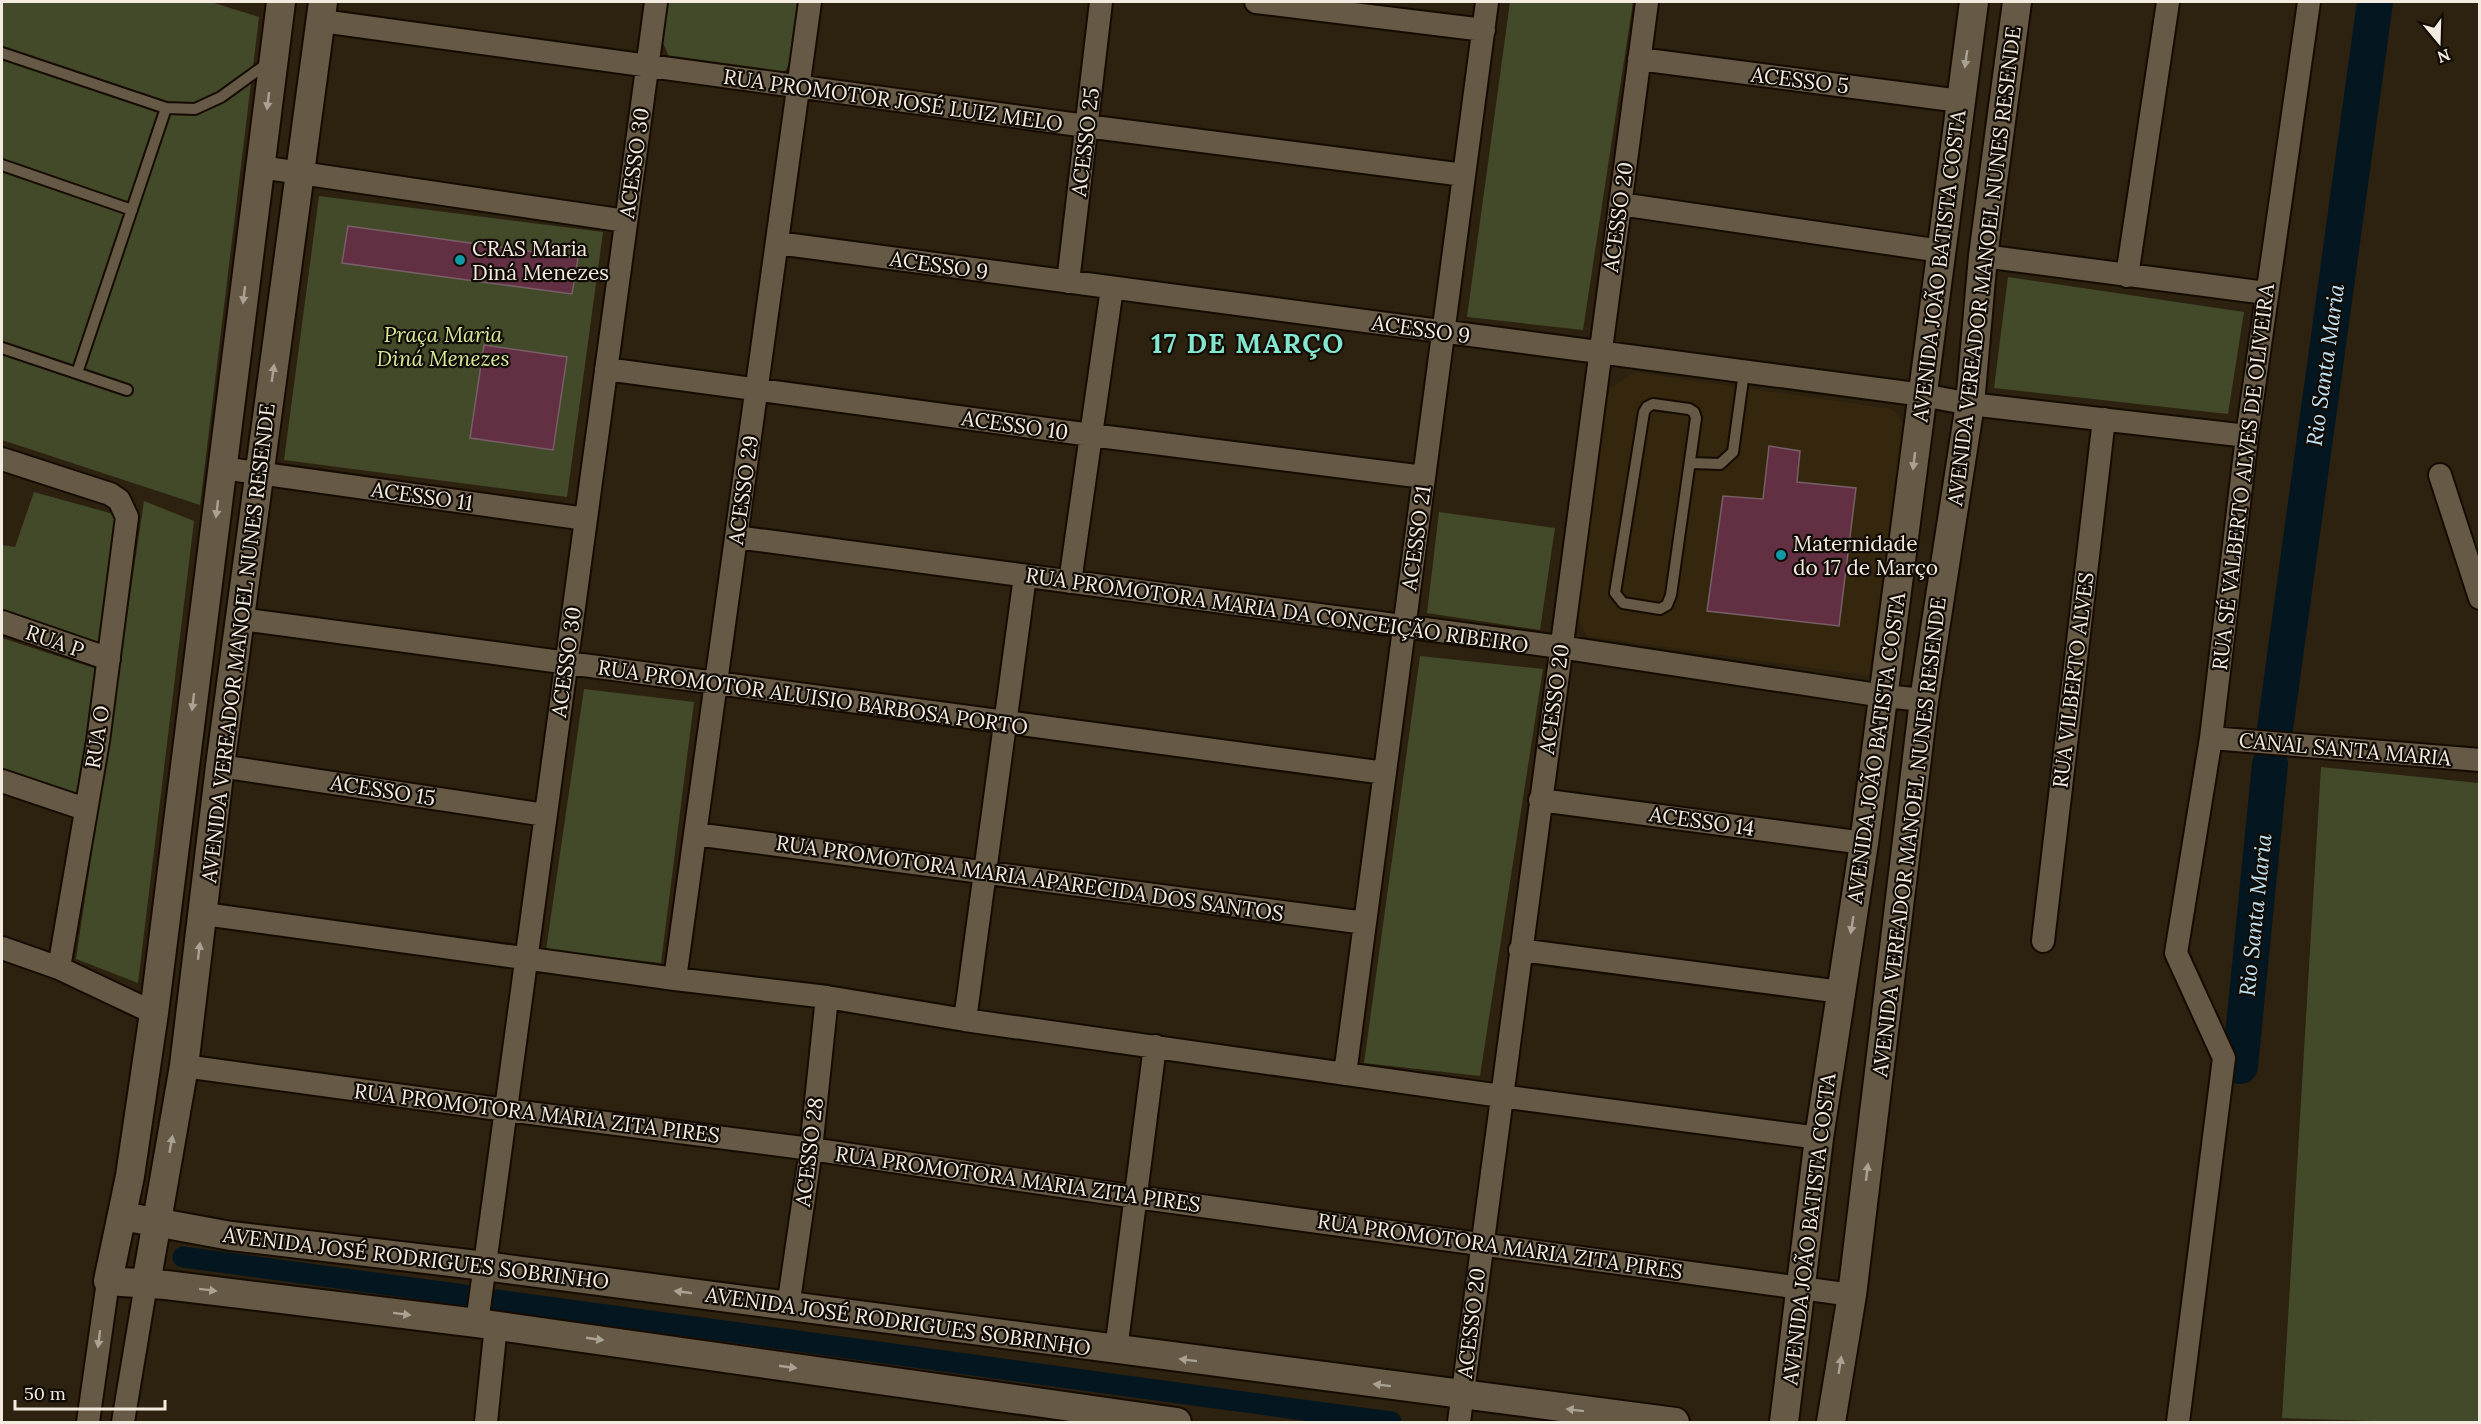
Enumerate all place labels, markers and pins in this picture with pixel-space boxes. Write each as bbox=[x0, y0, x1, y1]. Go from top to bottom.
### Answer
place label: CRAS Maria Diná Menezes bbox=[472, 235, 609, 286]
marker: CRAS Maria Diná Menezes bbox=[453, 253, 467, 267]
place label: Maternidade do 17 de Março bbox=[1793, 530, 1938, 581]
marker: Maternidade do 17 de Março bbox=[1774, 548, 1788, 562]

